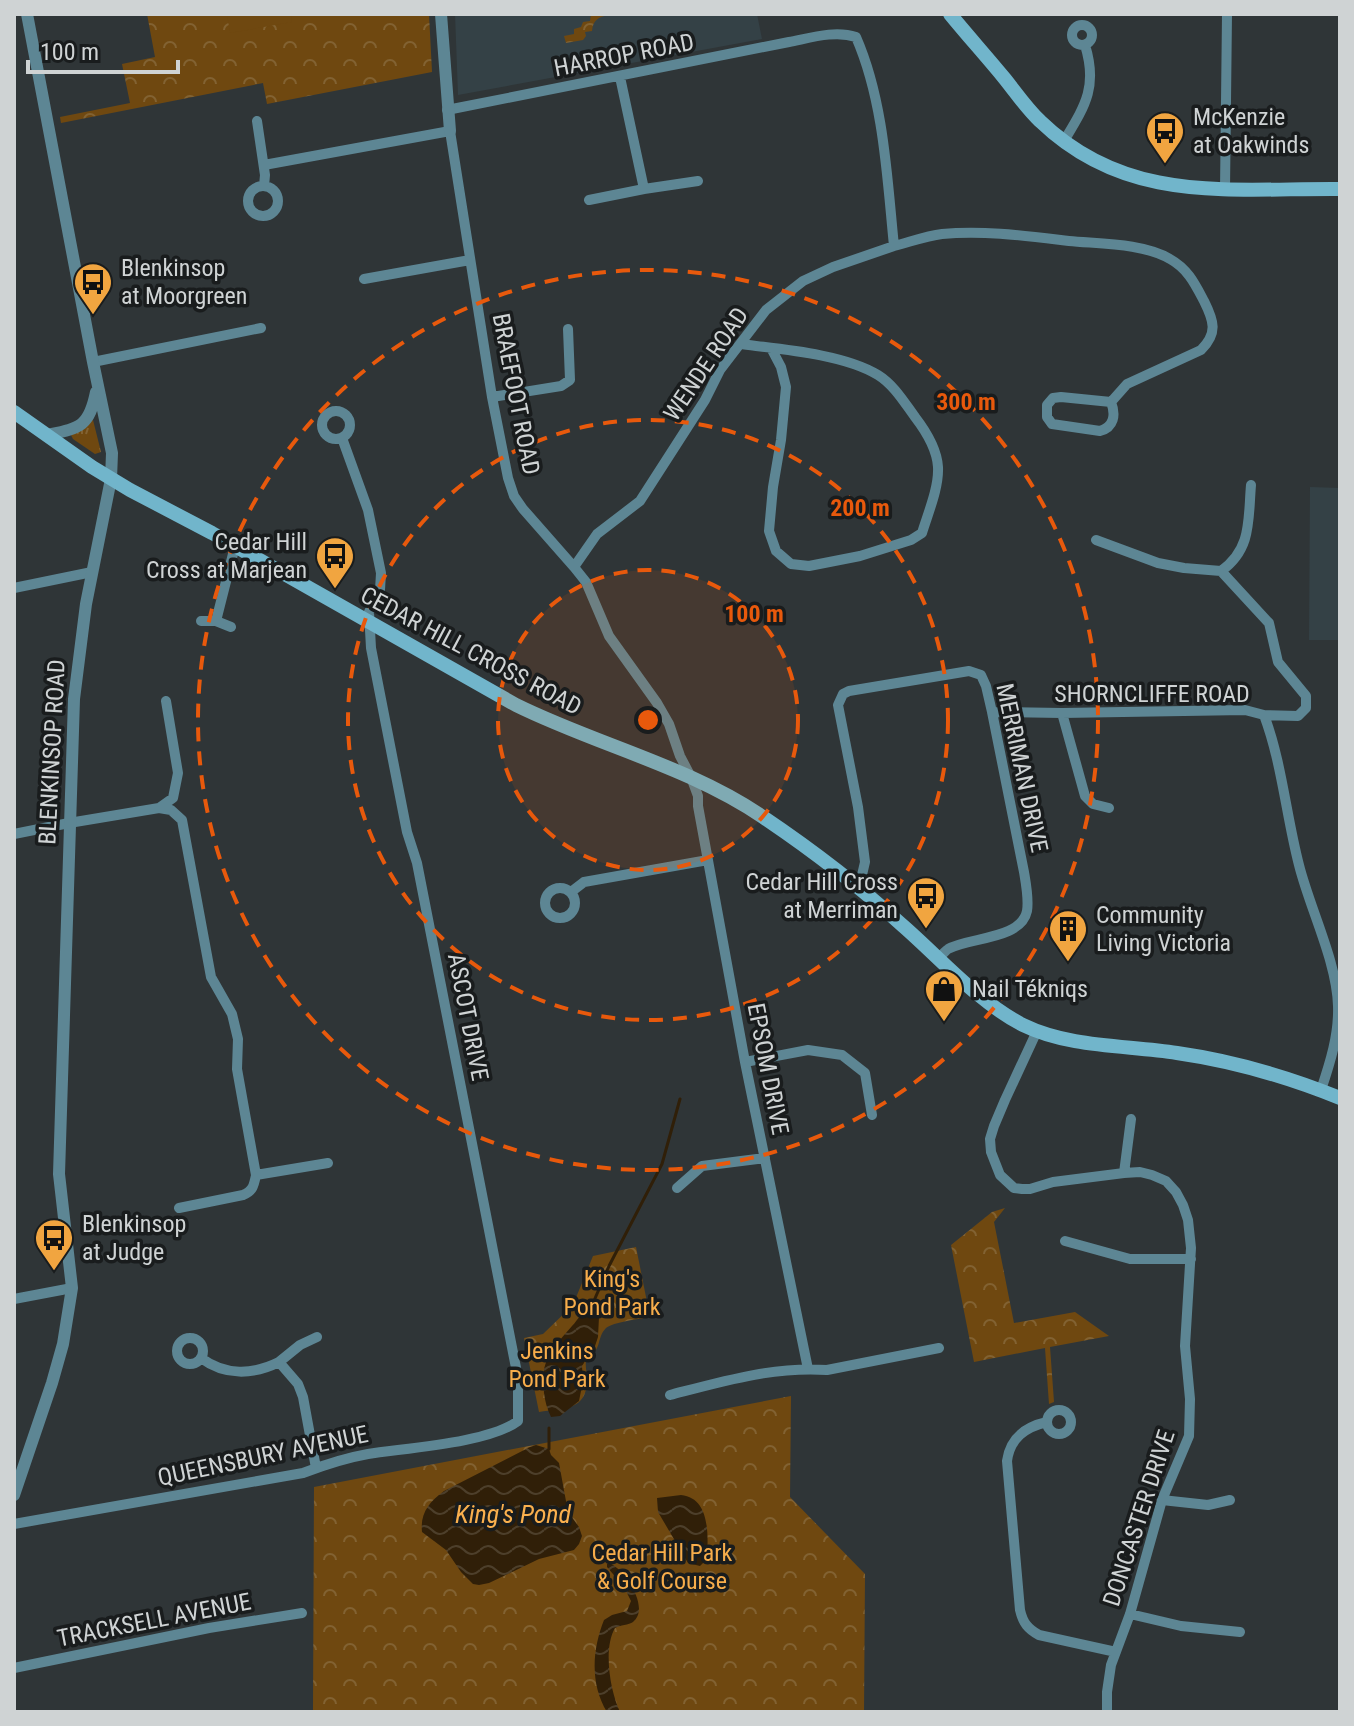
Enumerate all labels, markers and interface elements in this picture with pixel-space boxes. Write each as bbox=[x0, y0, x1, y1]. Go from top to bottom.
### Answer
scale bar bbox=[28, 24, 178, 74]
street label: HARROP ROAD bbox=[552, 28, 696, 82]
text: 100 m bbox=[40, 38, 99, 66]
place label: McKenzie at Oakwinds bbox=[1193, 103, 1309, 159]
bus stop icon: McKenzie at Oakwinds bbox=[1144, 110, 1186, 165]
place label: Blenkinsop at Moorgreen bbox=[121, 254, 247, 310]
bus stop icon: Blenkinsop at Moorgreen bbox=[72, 261, 114, 316]
street label: WENDE ROAD bbox=[658, 302, 754, 426]
street label: BRAEFOOT ROAD bbox=[487, 311, 545, 477]
text: 300 m bbox=[936, 388, 996, 416]
text: 200 m bbox=[830, 494, 890, 522]
place label: Cedar Hill Cross at Marjean bbox=[146, 528, 307, 584]
bus stop icon: Cedar Hill Cross at Marjean bbox=[314, 535, 356, 590]
street label: CEDAR HILL CROSS ROAD bbox=[356, 581, 586, 721]
text: 100 m bbox=[724, 600, 784, 628]
street label: BLENKINSOP ROAD bbox=[33, 659, 71, 845]
street label: SHORNCLIFFE ROAD bbox=[1054, 680, 1250, 708]
street label: MERRIMAN DRIVE bbox=[990, 681, 1054, 855]
centre of rings bbox=[634, 706, 662, 734]
place label: Cedar Hill Cross at Merriman bbox=[745, 868, 898, 924]
bus stop icon: Cedar Hill Cross at Merriman bbox=[905, 875, 947, 930]
place label: Community Living Victoria bbox=[1096, 901, 1231, 957]
building icon: Community Living Victoria bbox=[1047, 908, 1089, 963]
street label: ASCOT DRIVE bbox=[442, 951, 494, 1083]
shop icon: Nail Tékniqs bbox=[923, 968, 965, 1023]
place label: Nail Tékniqs bbox=[972, 975, 1088, 1003]
street label: EPSOM DRIVE bbox=[742, 1001, 794, 1137]
place label: Blenkinsop at Judge bbox=[82, 1210, 186, 1266]
bus stop icon: Blenkinsop at Judge bbox=[33, 1217, 75, 1272]
park label: King's Pond Park bbox=[563, 1265, 661, 1321]
park label: Jenkins Pond Park bbox=[508, 1337, 606, 1393]
street label: QUEENSBURY AVENUE bbox=[155, 1420, 371, 1492]
street label: DONCASTER DRIVE bbox=[1097, 1426, 1181, 1610]
water label: King's Pond bbox=[455, 1499, 572, 1529]
park label: Cedar Hill Park & Golf Course bbox=[592, 1539, 733, 1595]
street label: TRACKSELL AVENUE bbox=[55, 1587, 253, 1653]

